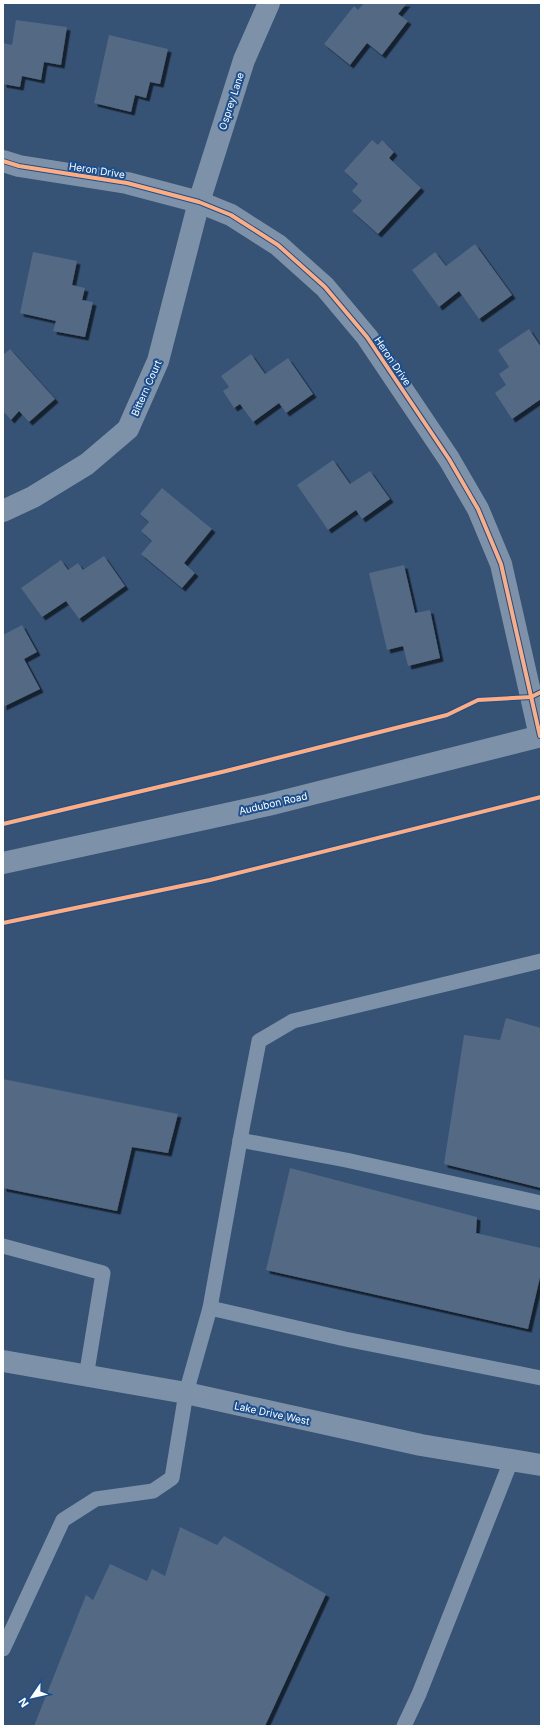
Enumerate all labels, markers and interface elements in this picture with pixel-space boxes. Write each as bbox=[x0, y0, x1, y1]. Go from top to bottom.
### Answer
street label: Osprey Lane bbox=[216, 71, 246, 131]
street label: Heron Drive bbox=[68, 160, 126, 180]
street label: Heron Drive bbox=[372, 334, 414, 388]
street label: Bittern Court bbox=[128, 357, 164, 418]
street label: Audubon Road bbox=[238, 789, 308, 817]
street label: Lake Drive West bbox=[233, 1399, 311, 1427]
north arrow bbox=[12, 1677, 52, 1717]
text: N bbox=[16, 1695, 32, 1710]

